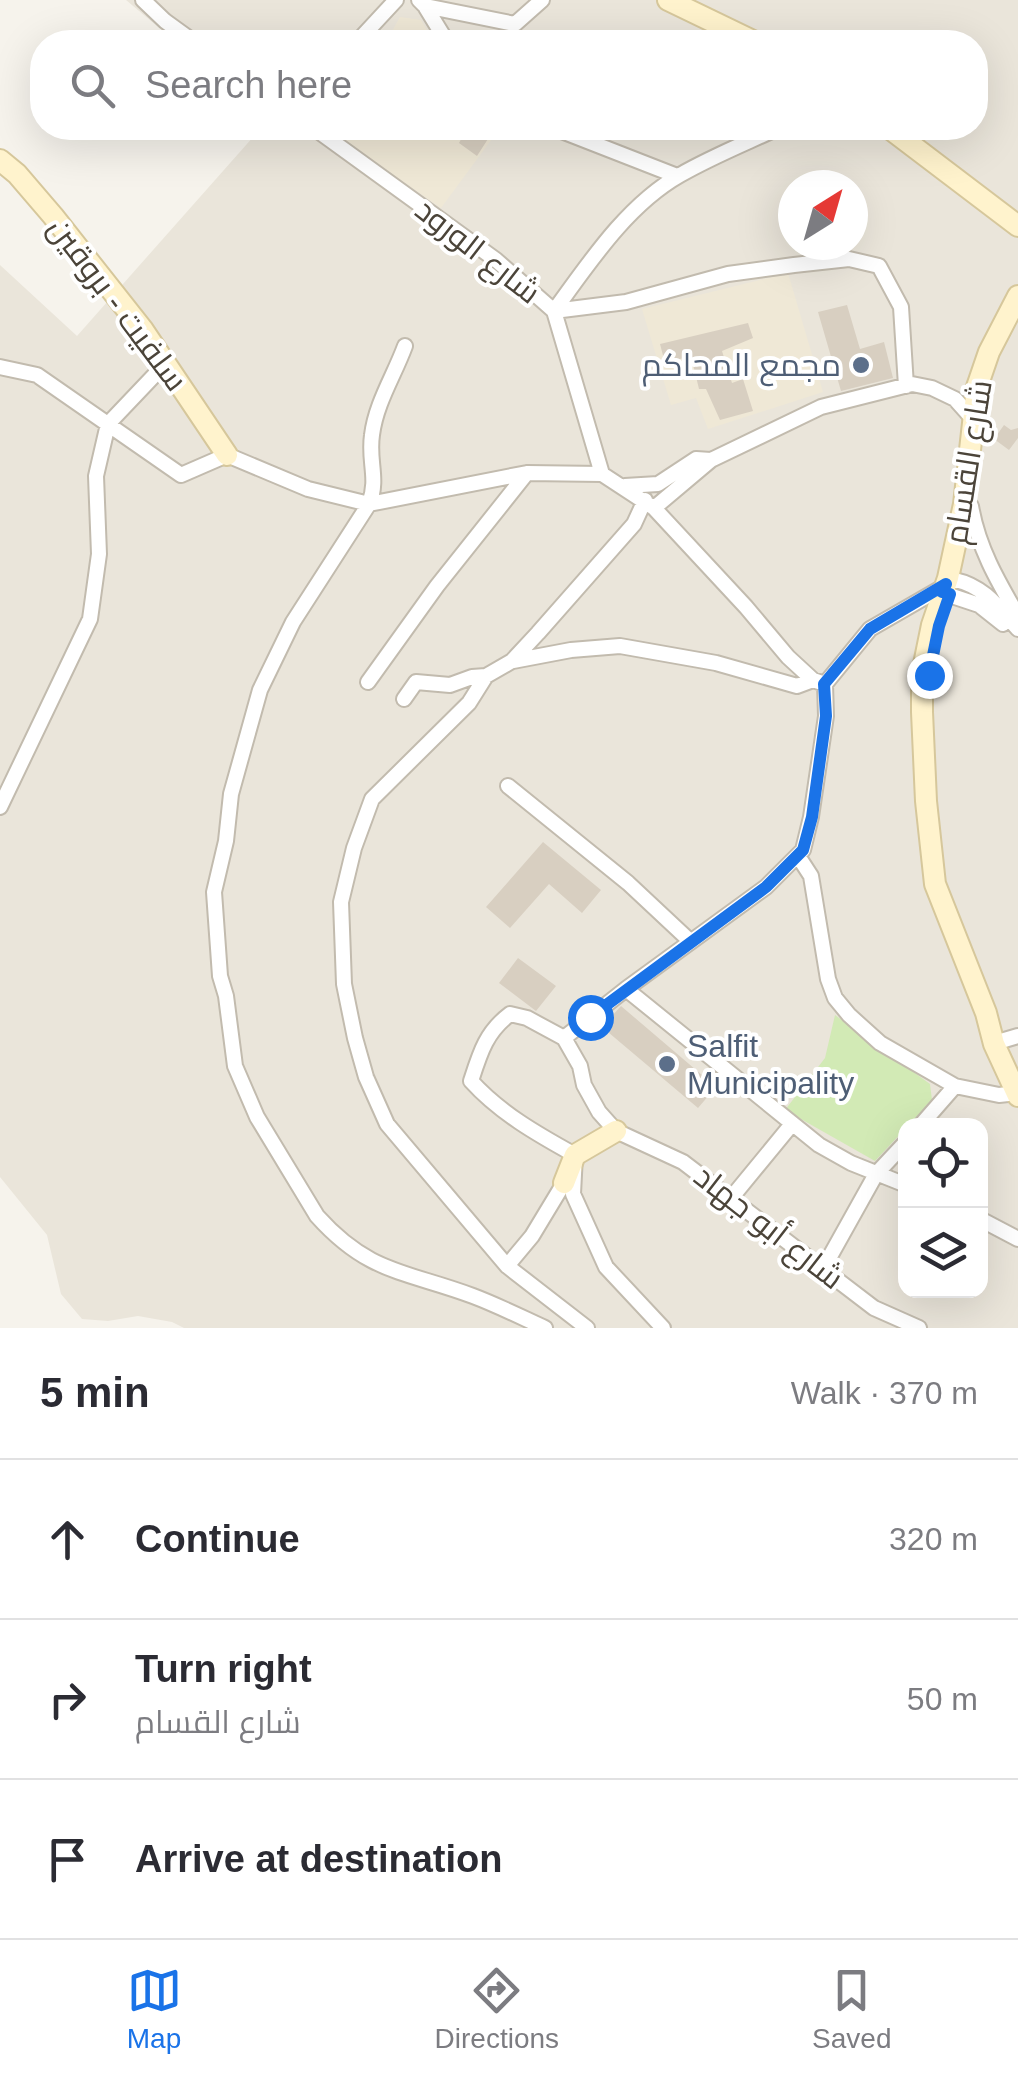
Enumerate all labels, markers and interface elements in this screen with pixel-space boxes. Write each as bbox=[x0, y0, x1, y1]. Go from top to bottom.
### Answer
search box bbox=[30, 30, 988, 140]
icon: search bbox=[65, 58, 120, 113]
text: Search here bbox=[145, 64, 352, 106]
north arrow bbox=[778, 170, 868, 260]
street label: شارع الورود bbox=[406, 191, 547, 314]
street label: سلفيت - بروقين bbox=[40, 210, 195, 398]
place label: مجمع المحاكم bbox=[642, 347, 841, 387]
marker: مجمع المحاكم bbox=[850, 354, 872, 376]
street label: شارع القسام bbox=[937, 377, 1003, 547]
route end bbox=[907, 653, 953, 699]
route start bbox=[568, 995, 614, 1041]
place label: Salfit Municipality bbox=[687, 1028, 854, 1101]
marker: Salfit Municipality bbox=[656, 1053, 678, 1075]
map controls bbox=[898, 1118, 988, 1298]
button: locate bbox=[898, 1118, 988, 1208]
street label: شارع أبو جهاد bbox=[685, 1156, 852, 1300]
button: layers bbox=[898, 1208, 988, 1298]
text: 5 min bbox=[40, 1369, 150, 1416]
text: Walk · 370 m bbox=[791, 1375, 978, 1411]
icon: ahead bbox=[40, 1512, 95, 1567]
text: Continue bbox=[135, 1518, 300, 1560]
text: 320 m bbox=[889, 1521, 978, 1557]
text: Turn right bbox=[135, 1648, 312, 1690]
icon: right bbox=[40, 1672, 95, 1727]
text: 50 m bbox=[907, 1681, 978, 1717]
text: شارع القسام bbox=[135, 1704, 301, 1740]
icon: arrive bbox=[40, 1832, 95, 1887]
text: Arrive at destination bbox=[135, 1838, 502, 1880]
tab: Map bbox=[127, 1963, 182, 2055]
tab: Directions bbox=[435, 1963, 559, 2055]
tab: Saved bbox=[812, 1963, 891, 2055]

